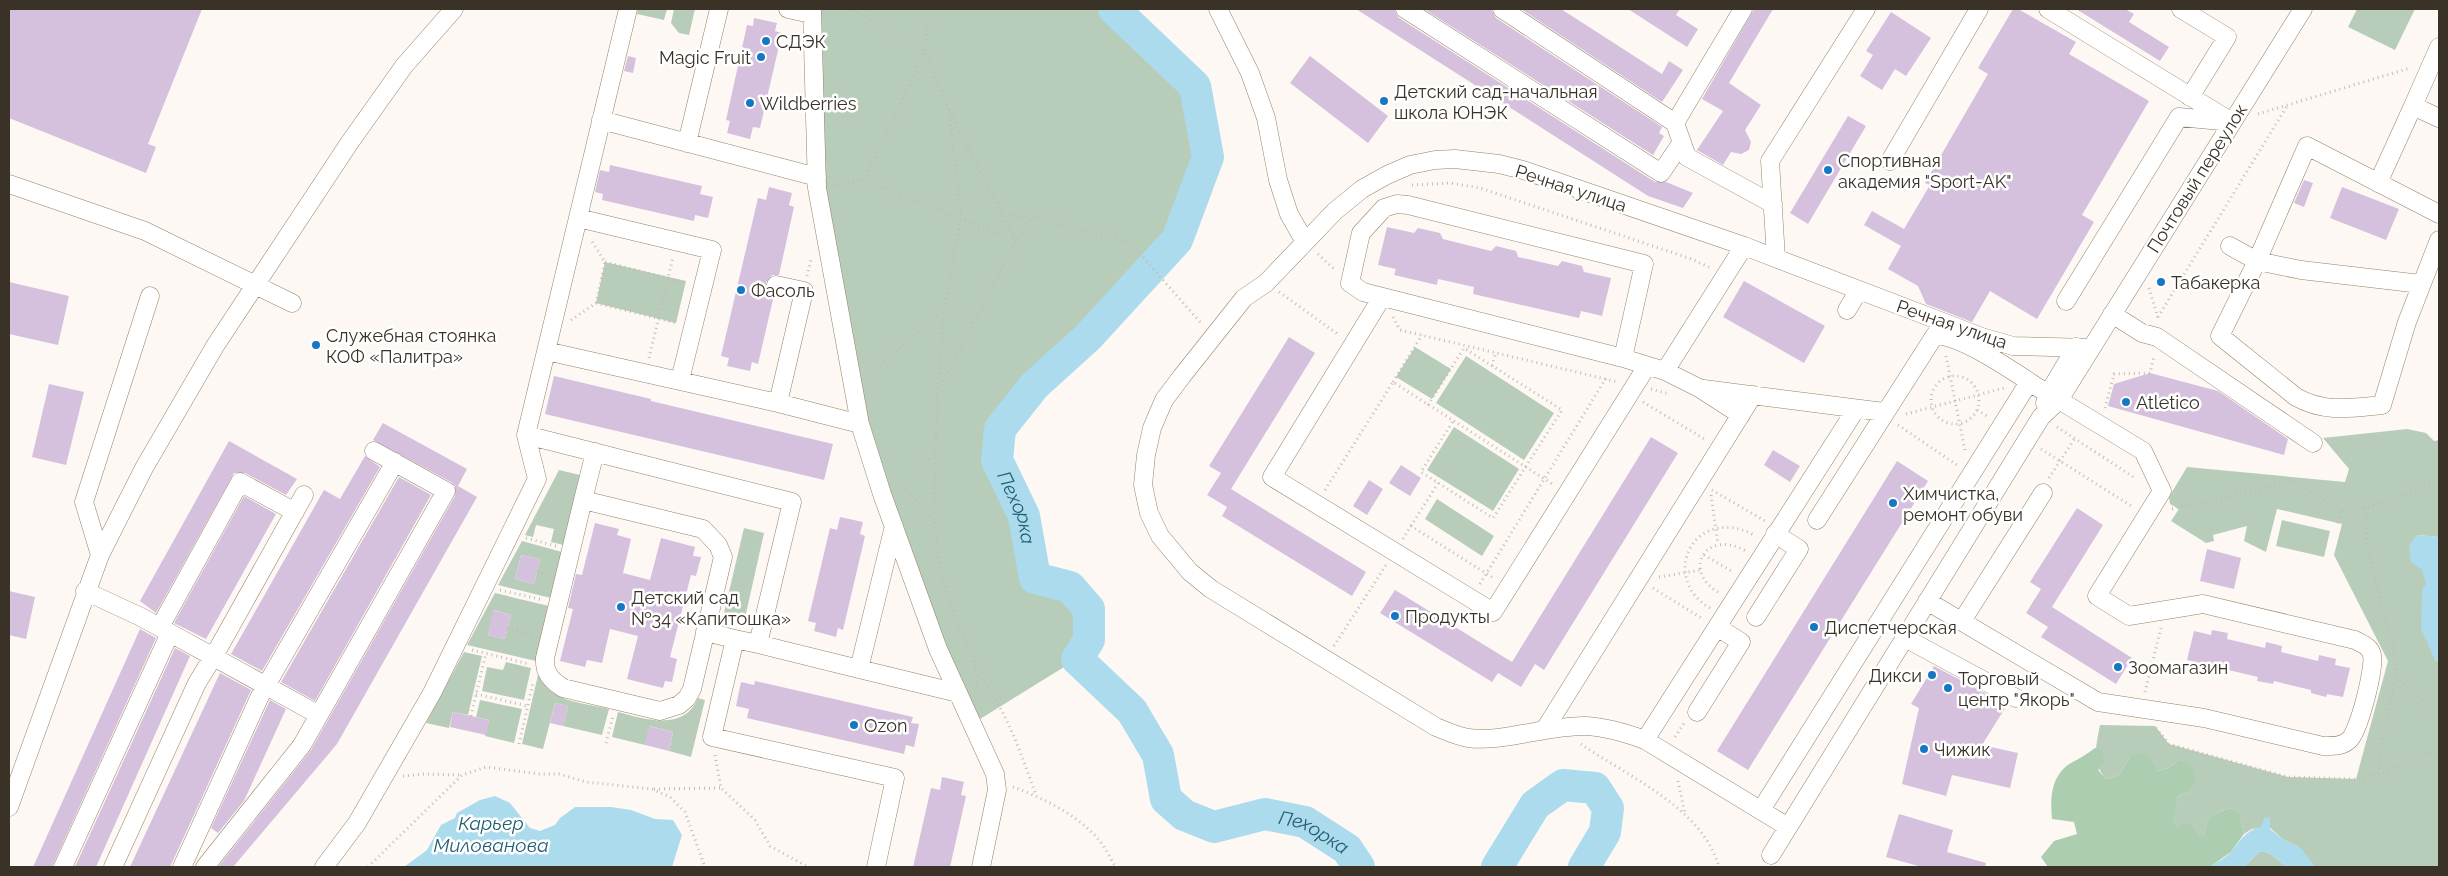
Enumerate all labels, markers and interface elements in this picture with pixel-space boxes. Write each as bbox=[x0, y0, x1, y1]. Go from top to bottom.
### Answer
place label: СДЭК bbox=[776, 31, 826, 52]
marker: СДЭК bbox=[760, 35, 772, 47]
place label: Magic Fruit bbox=[659, 47, 751, 68]
marker: Magic Fruit bbox=[755, 51, 767, 63]
place label: Детский сад-начальная школа ЮНЭК bbox=[1394, 81, 1598, 123]
place label: Wildberries bbox=[760, 93, 857, 114]
marker: Детский сад-начальная школа ЮНЭК bbox=[1378, 95, 1390, 107]
marker: Wildberries bbox=[744, 97, 756, 109]
street label: Почтовый переулок bbox=[2143, 100, 2251, 256]
place label: Спортивная академия "Sport-AK" bbox=[1838, 150, 2012, 192]
street label: Речная улица bbox=[1513, 160, 1629, 216]
marker: Спортивная академия "Sport-AK" bbox=[1822, 164, 1834, 176]
place label: Табакерка bbox=[2171, 272, 2260, 293]
marker: Табакерка bbox=[2155, 276, 2167, 288]
place label: Фасоль bbox=[751, 280, 815, 301]
marker: Фасоль bbox=[735, 284, 747, 296]
street label: Речная улица bbox=[1894, 295, 2010, 353]
place label: Служебная стоянка КОФ «Палитра» bbox=[326, 325, 496, 367]
marker: Служебная стоянка КОФ «Палитра» bbox=[310, 339, 322, 351]
place label: Atletico bbox=[2136, 392, 2200, 413]
marker: Atletico bbox=[2120, 396, 2132, 408]
water label: Пехорка bbox=[993, 468, 1040, 546]
place label: Химчистка, ремонт обуви bbox=[1903, 483, 2023, 525]
marker: Химчистка, ремонт обуви bbox=[1887, 497, 1899, 509]
place label: Детский сад №34 «Капитошка» bbox=[631, 587, 791, 629]
marker: Детский сад №34 «Капитошка» bbox=[615, 601, 627, 613]
place label: Продукты bbox=[1405, 606, 1490, 627]
marker: Продукты bbox=[1389, 610, 1401, 622]
place label: Диспетчерская bbox=[1824, 617, 1957, 638]
marker: Диспетчерская bbox=[1808, 621, 1820, 633]
place label: Зоомагазин bbox=[2128, 657, 2228, 678]
marker: Зоомагазин bbox=[2112, 661, 2124, 673]
place label: Дикси bbox=[1868, 665, 1922, 686]
place label: Торговый центр "Якорь" bbox=[1958, 668, 2075, 710]
marker: Дикси bbox=[1926, 669, 1938, 681]
marker: Торговый центр "Якорь" bbox=[1942, 682, 1954, 694]
place label: Ozon bbox=[864, 715, 907, 736]
marker: Ozon bbox=[848, 719, 860, 731]
place label: Чижик bbox=[1934, 739, 1991, 760]
marker: Чижик bbox=[1918, 743, 1930, 755]
water label: Пехорка bbox=[1277, 806, 1353, 858]
water label: Карьер Милованова bbox=[433, 812, 549, 856]

